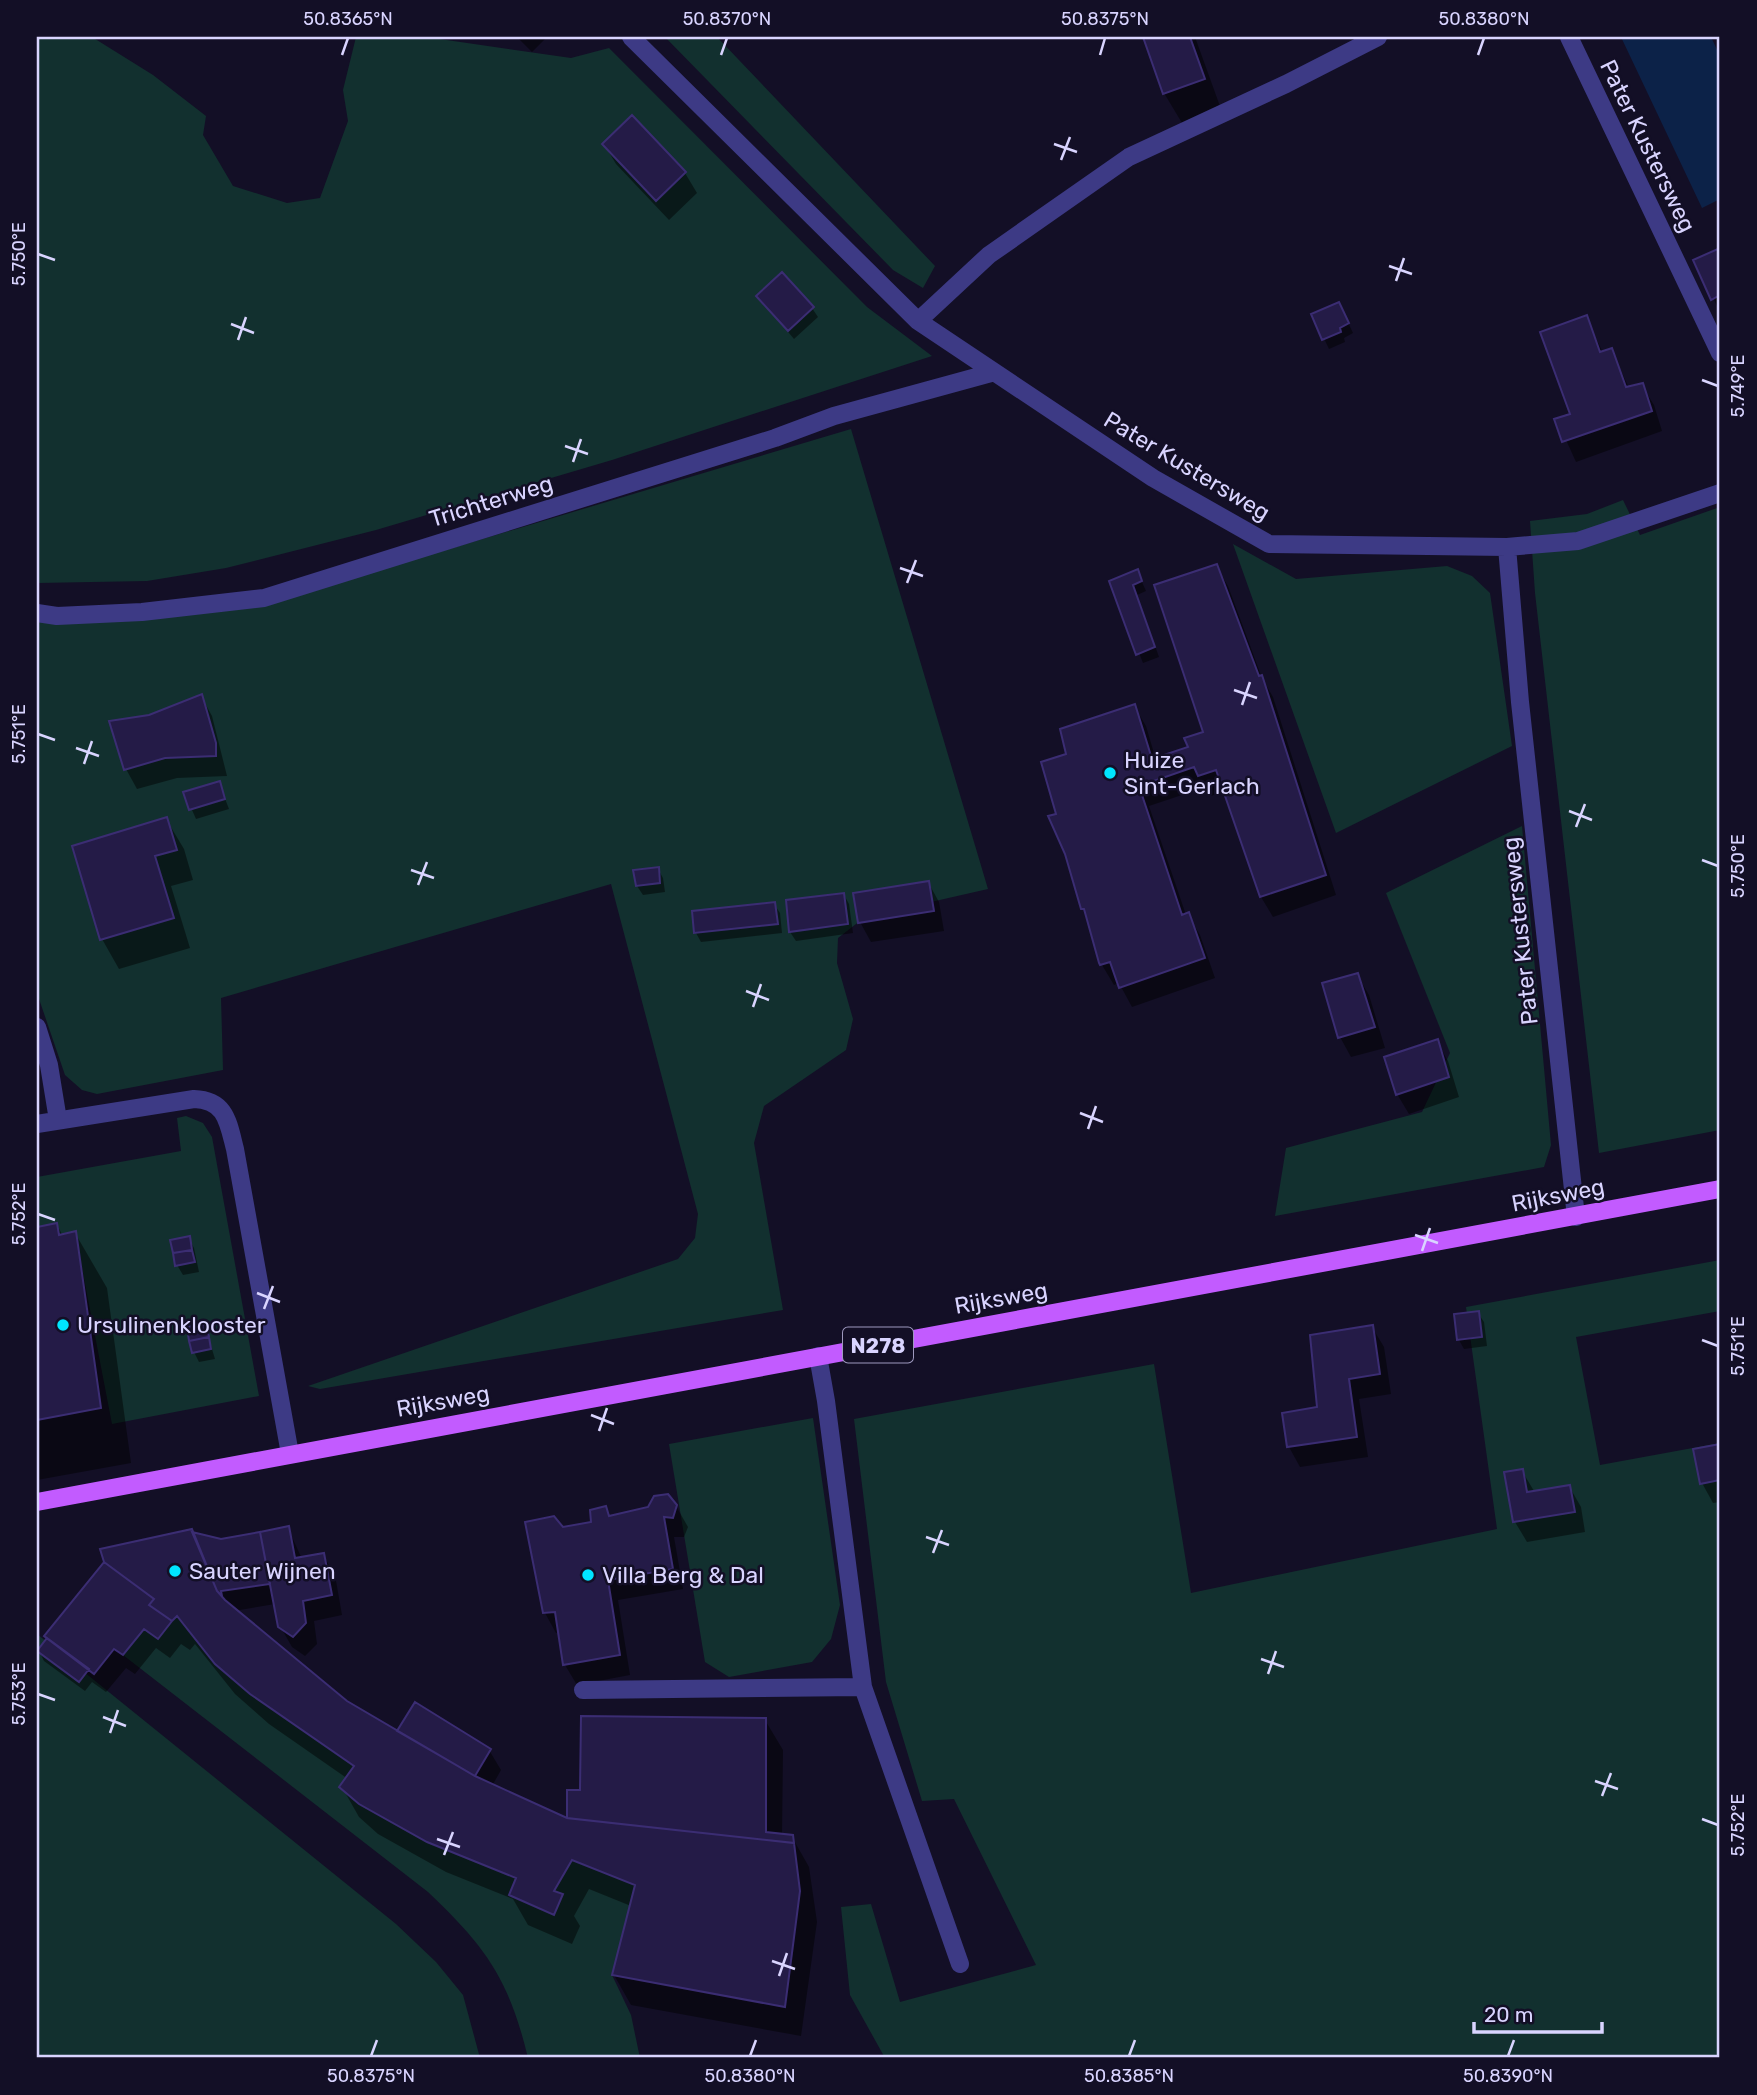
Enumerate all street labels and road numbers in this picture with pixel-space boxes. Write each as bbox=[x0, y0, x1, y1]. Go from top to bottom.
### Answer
street label: Pater Kustersweg bbox=[1594, 55, 1702, 237]
street label: Pater Kustersweg bbox=[1099, 405, 1275, 527]
street label: Trichterweg bbox=[426, 469, 556, 533]
street label: Pater Kustersweg bbox=[1496, 836, 1544, 1026]
street label: Rijksweg bbox=[1509, 1172, 1607, 1218]
street label: Rijksweg bbox=[952, 1276, 1050, 1320]
road number: N278 bbox=[843, 1328, 913, 1362]
street label: Rijksweg bbox=[394, 1379, 492, 1423]

